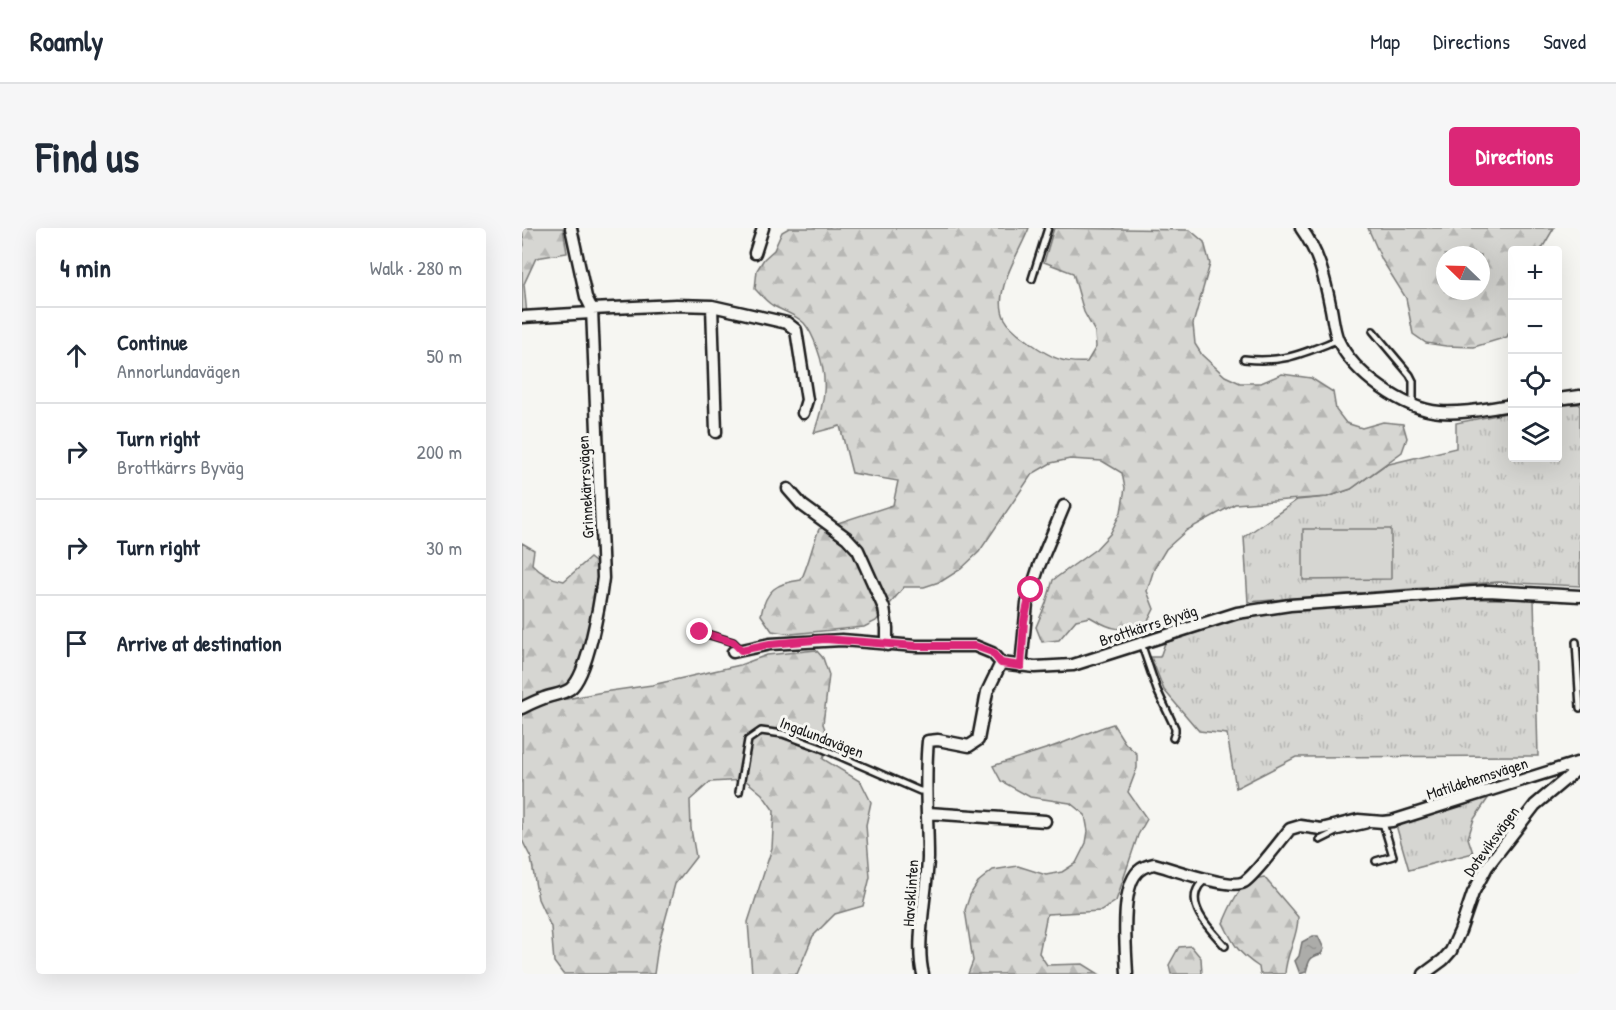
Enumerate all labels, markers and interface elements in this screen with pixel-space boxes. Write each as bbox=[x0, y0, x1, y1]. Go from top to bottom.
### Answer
text: Roamly bbox=[30, 22, 103, 60]
text: Map bbox=[1370, 27, 1400, 56]
text: Directions bbox=[1433, 27, 1510, 56]
text: Saved bbox=[1543, 27, 1586, 56]
button: Directions bbox=[1449, 127, 1580, 186]
text: Find us bbox=[36, 128, 139, 185]
north arrow bbox=[1436, 246, 1490, 300]
map controls bbox=[1508, 246, 1562, 462]
button: + bbox=[1508, 246, 1562, 300]
text: 4 min bbox=[60, 250, 111, 285]
text: Walk · 280 m bbox=[370, 254, 462, 281]
button: − bbox=[1508, 300, 1562, 354]
text: Continue bbox=[117, 327, 188, 357]
icon: ahead bbox=[60, 339, 93, 372]
text: 50 m bbox=[426, 342, 462, 369]
button: locate bbox=[1508, 354, 1562, 408]
text: Annorlundavägen bbox=[117, 357, 240, 384]
button: layers bbox=[1508, 408, 1562, 462]
text: Turn right bbox=[117, 423, 200, 453]
icon: right bbox=[60, 435, 93, 468]
street label: Grinnekärrsvägen bbox=[571, 435, 599, 539]
text: 200 m bbox=[417, 438, 462, 465]
text: Brottkärrs Byväg bbox=[117, 453, 244, 480]
icon: right bbox=[60, 531, 93, 564]
text: Turn right bbox=[117, 532, 200, 562]
text: 30 m bbox=[426, 534, 462, 561]
route start bbox=[1017, 576, 1043, 602]
street label: Brottkärrs Byväg bbox=[1096, 599, 1200, 651]
route end bbox=[686, 618, 712, 644]
icon: arrive bbox=[60, 627, 93, 660]
text: Arrive at destination bbox=[117, 628, 282, 658]
street label: Ingalundavägen bbox=[777, 711, 867, 763]
street label: Matildehemsvägen bbox=[1424, 751, 1530, 805]
street label: Doteviksvägen bbox=[1458, 801, 1524, 881]
street label: Havsklinten bbox=[897, 859, 923, 927]

